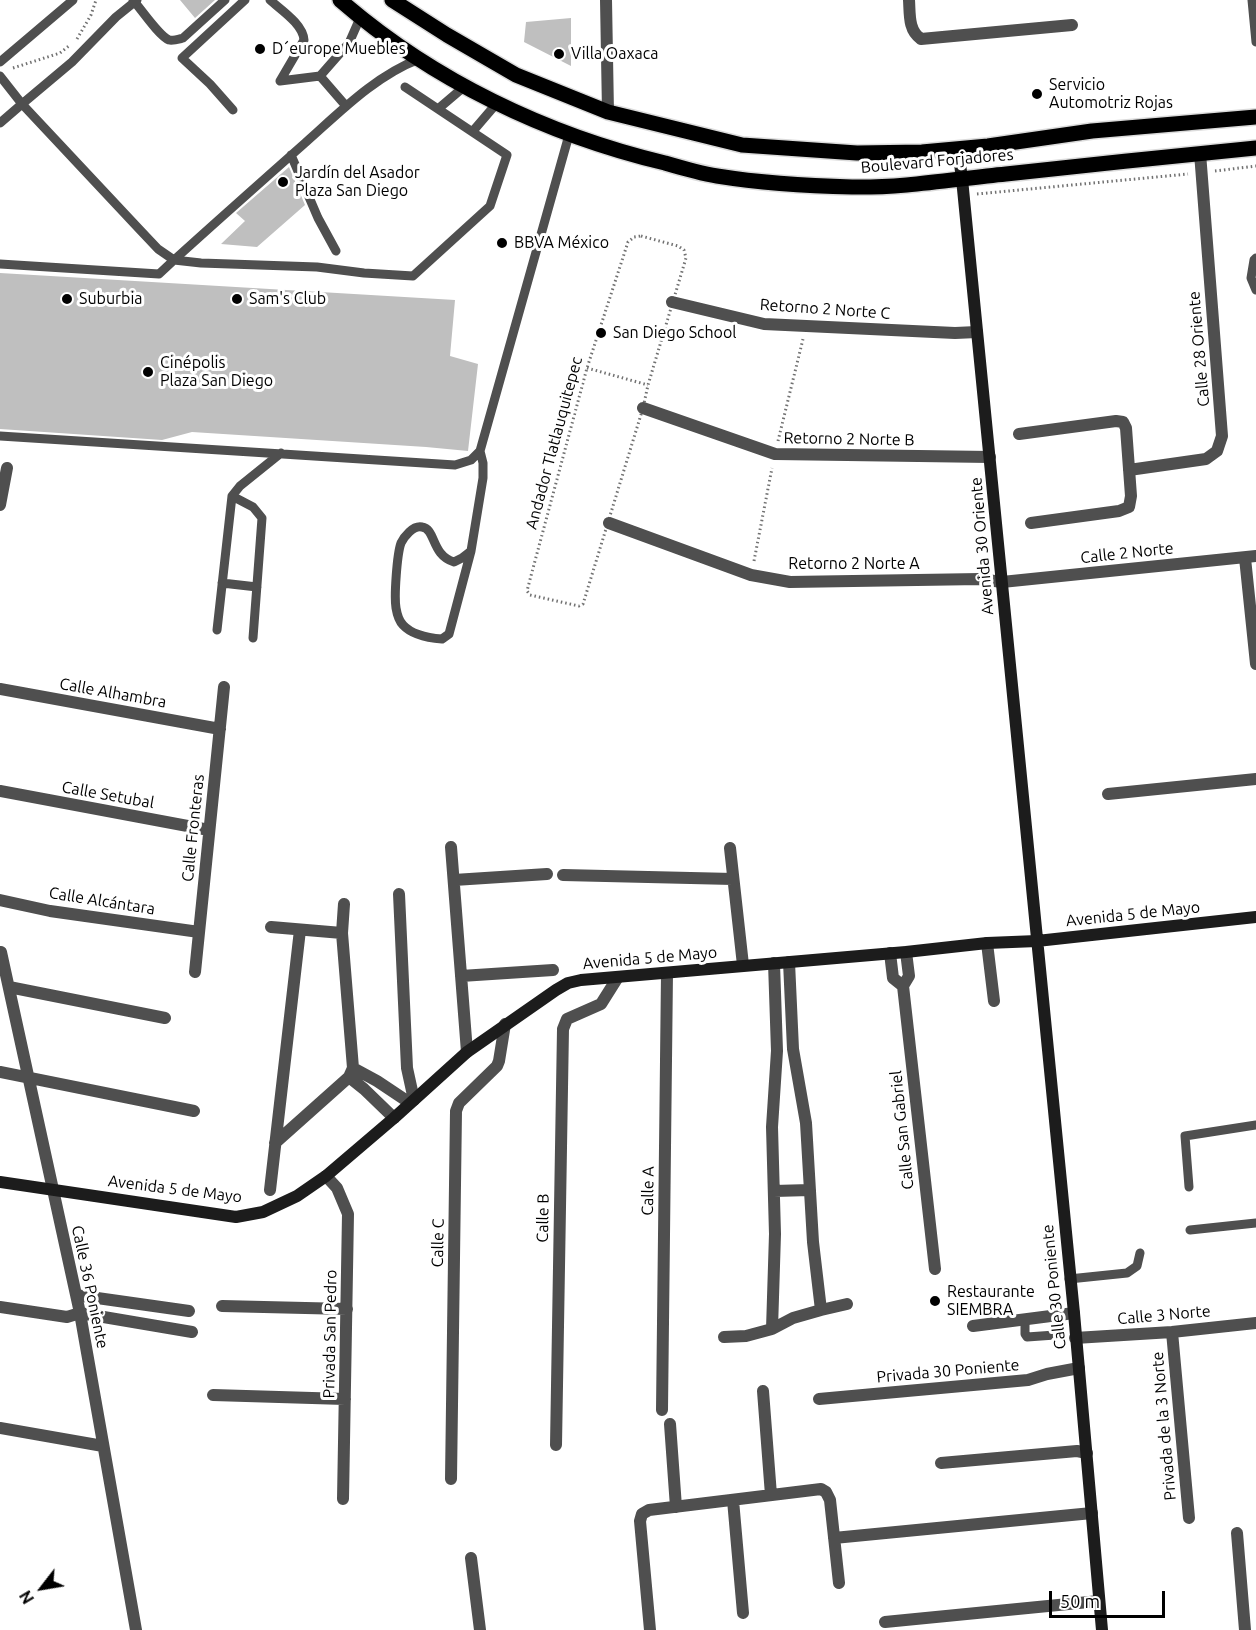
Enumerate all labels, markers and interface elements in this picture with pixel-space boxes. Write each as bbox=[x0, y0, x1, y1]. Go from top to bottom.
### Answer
place label: D´europe Muebles bbox=[272, 39, 406, 59]
marker: D´europe Muebles bbox=[253, 42, 267, 56]
place label: Villa Oaxaca bbox=[571, 44, 658, 64]
marker: Villa Oaxaca bbox=[552, 47, 566, 61]
place label: Servicio Automotriz Rojas bbox=[1049, 75, 1173, 113]
marker: Servicio Automotriz Rojas bbox=[1030, 87, 1044, 101]
street label: Boulevard Forjadores bbox=[860, 145, 1014, 177]
place label: Jardín del Asador Plaza San Diego bbox=[295, 163, 420, 201]
marker: Jardín del Asador Plaza San Diego bbox=[276, 175, 290, 189]
place label: BBVA México bbox=[514, 233, 609, 253]
marker: BBVA México bbox=[495, 236, 509, 250]
place label: Suburbia bbox=[79, 289, 143, 309]
place label: Sam's Club bbox=[249, 289, 326, 309]
street label: Calle 28 Oriente bbox=[1184, 290, 1214, 408]
marker: Suburbia bbox=[60, 292, 74, 306]
marker: Sam's Club bbox=[230, 292, 244, 306]
street label: Retorno 2 Norte C bbox=[759, 295, 891, 323]
place label: San Diego School bbox=[613, 323, 737, 343]
marker: San Diego School bbox=[594, 326, 608, 340]
place label: Cinépolis Plaza San Diego bbox=[160, 353, 273, 391]
street label: Andador Tlatlauquitepec bbox=[522, 355, 586, 531]
marker: Cinépolis Plaza San Diego bbox=[141, 365, 155, 379]
street label: Retorno 2 Norte B bbox=[783, 428, 915, 450]
street label: Avenida 30 Oriente bbox=[966, 476, 998, 616]
street label: Calle 2 Norte bbox=[1079, 539, 1175, 567]
street label: Retorno 2 Norte A bbox=[788, 554, 920, 574]
street label: Calle Alhambra bbox=[58, 674, 168, 712]
street label: Calle Fronteras bbox=[178, 773, 208, 883]
street label: Calle Setubal bbox=[60, 777, 156, 813]
street label: Calle Alcántara bbox=[48, 883, 156, 919]
street label: Avenida 5 de Mayo bbox=[1065, 897, 1201, 931]
street label: Avenida 5 de Mayo bbox=[582, 943, 718, 973]
street label: Calle San Gabriel bbox=[886, 1070, 918, 1190]
street label: Calle A bbox=[638, 1166, 658, 1216]
street label: Avenida 5 de Mayo bbox=[107, 1171, 243, 1207]
street label: Calle B bbox=[533, 1193, 553, 1243]
street label: Calle C bbox=[428, 1218, 448, 1268]
street label: Calle 36 Poniente bbox=[68, 1224, 112, 1350]
street label: Calle 30 Poniente bbox=[1038, 1224, 1070, 1350]
street label: Privada San Pedro bbox=[319, 1269, 341, 1399]
place label: Restaurante SIEMBRA bbox=[947, 1282, 1035, 1320]
marker: Restaurante SIEMBRA bbox=[928, 1294, 942, 1308]
street label: Calle 3 Norte bbox=[1117, 1301, 1211, 1329]
street label: Privada de la 3 Norte bbox=[1148, 1351, 1180, 1501]
street label: Privada 30 Poniente bbox=[876, 1355, 1020, 1387]
north arrow bbox=[12, 1558, 72, 1618]
scale bar bbox=[1052, 1579, 1168, 1617]
text: N bbox=[16, 1588, 37, 1607]
text: 50 m bbox=[1060, 1591, 1100, 1611]

